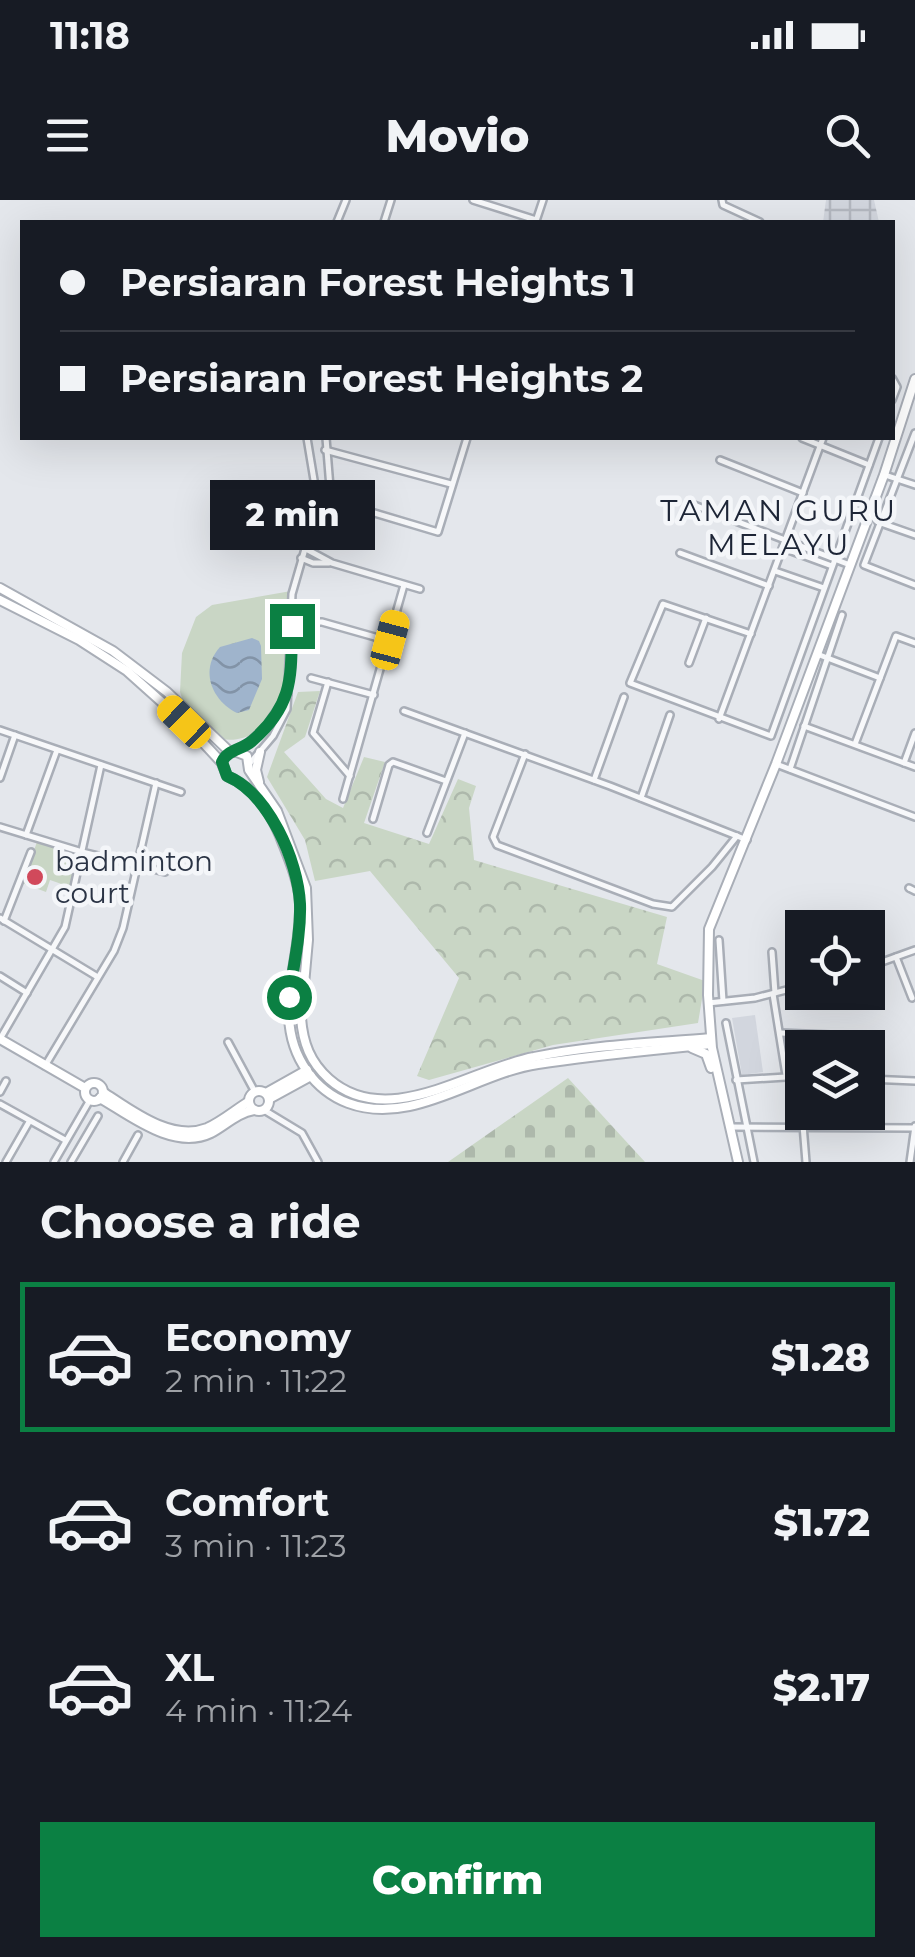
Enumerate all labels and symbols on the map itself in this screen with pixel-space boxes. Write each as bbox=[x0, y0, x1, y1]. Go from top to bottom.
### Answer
callout: 2 min bbox=[210, 481, 374, 551]
district label: TAMAN GURU MELAYU bbox=[660, 492, 898, 563]
route end bbox=[270, 604, 315, 649]
car bbox=[368, 607, 412, 673]
car bbox=[152, 690, 216, 754]
place label: badminton court bbox=[55, 844, 213, 910]
marker: badminton court bbox=[24, 866, 46, 888]
route start bbox=[267, 975, 312, 1020]

